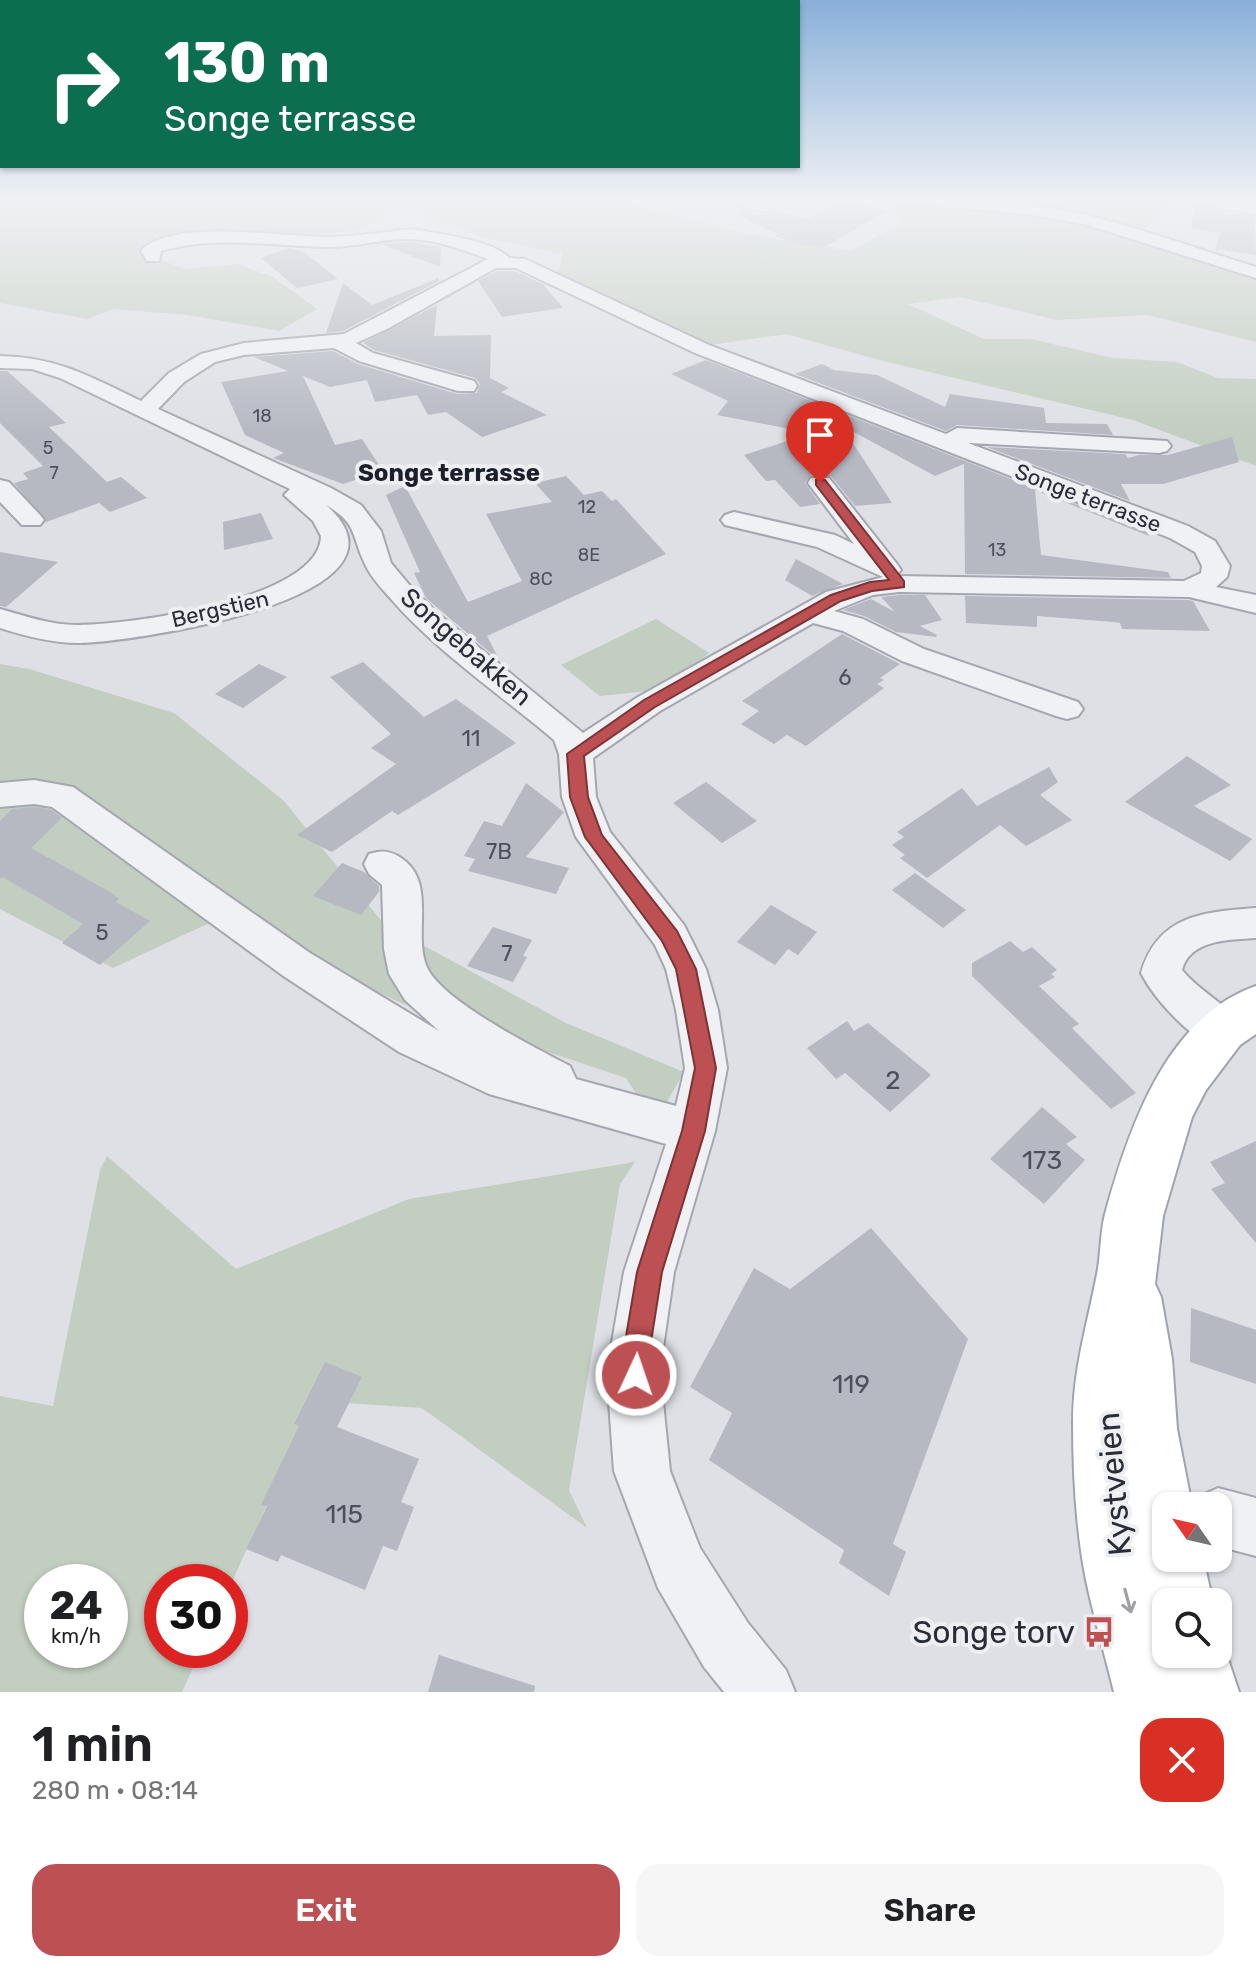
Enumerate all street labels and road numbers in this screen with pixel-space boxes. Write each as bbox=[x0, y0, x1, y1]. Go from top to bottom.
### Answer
street label: Songe terrasse bbox=[1011, 458, 1165, 538]
street label: Songebakken bbox=[394, 582, 538, 712]
street label: Bergstien bbox=[169, 585, 271, 633]
street label: Kystveien bbox=[1089, 1411, 1139, 1557]

